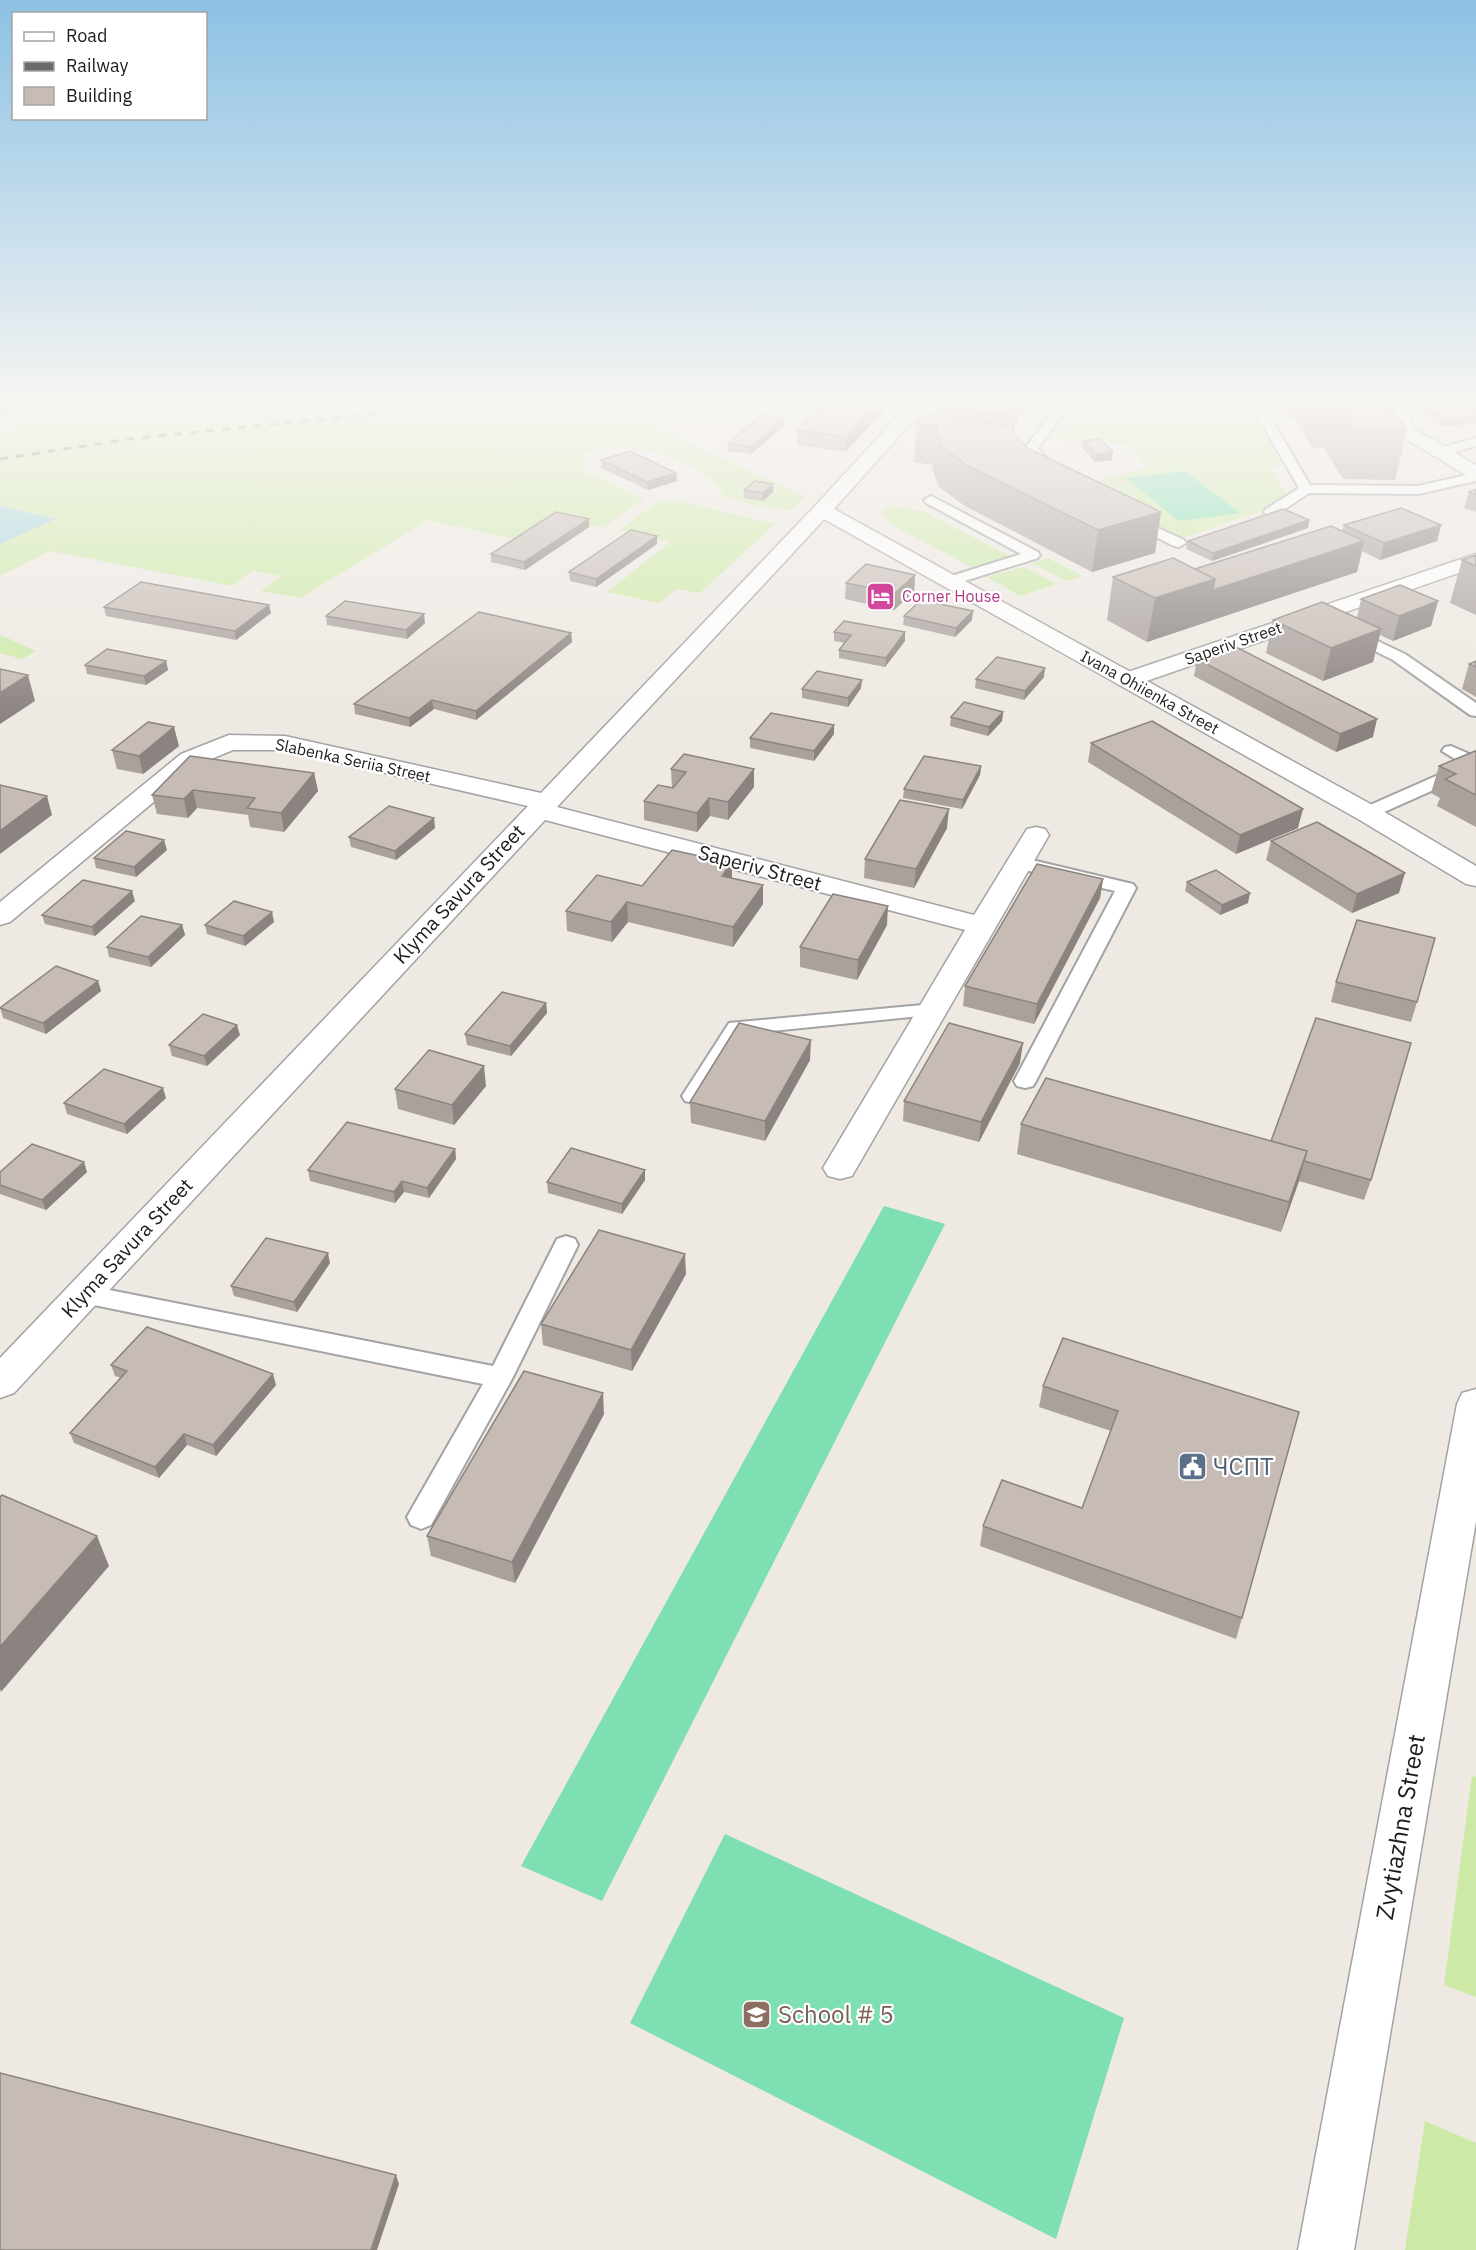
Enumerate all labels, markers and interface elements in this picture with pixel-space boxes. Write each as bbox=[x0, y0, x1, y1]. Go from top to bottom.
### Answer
legend bbox=[12, 12, 207, 120]
text: Road bbox=[66, 24, 107, 47]
text: Railway bbox=[66, 54, 128, 77]
text: Building bbox=[66, 84, 133, 107]
hotel icon: Corner House bbox=[865, 580, 897, 612]
place label: Corner House bbox=[902, 586, 1000, 606]
street label: Saperiv Street bbox=[1182, 617, 1284, 669]
street label: Ivana Ohiienka Street bbox=[1077, 646, 1223, 738]
street label: Slabenka Seriia Street bbox=[274, 734, 432, 786]
street label: Klyma Savura Street bbox=[387, 818, 530, 969]
street label: Saperiv Street bbox=[695, 838, 825, 897]
street label: Klyma Savura Street bbox=[55, 1172, 198, 1323]
place label: ЧСПТ bbox=[1213, 1450, 1274, 1482]
public building icon: ЧСПТ bbox=[1176, 1451, 1208, 1483]
street label: Zvytiazhna Street bbox=[1368, 1732, 1432, 1922]
place label: School # 5 bbox=[778, 1998, 894, 2030]
school or university icon: School # 5 bbox=[741, 1999, 773, 2031]

